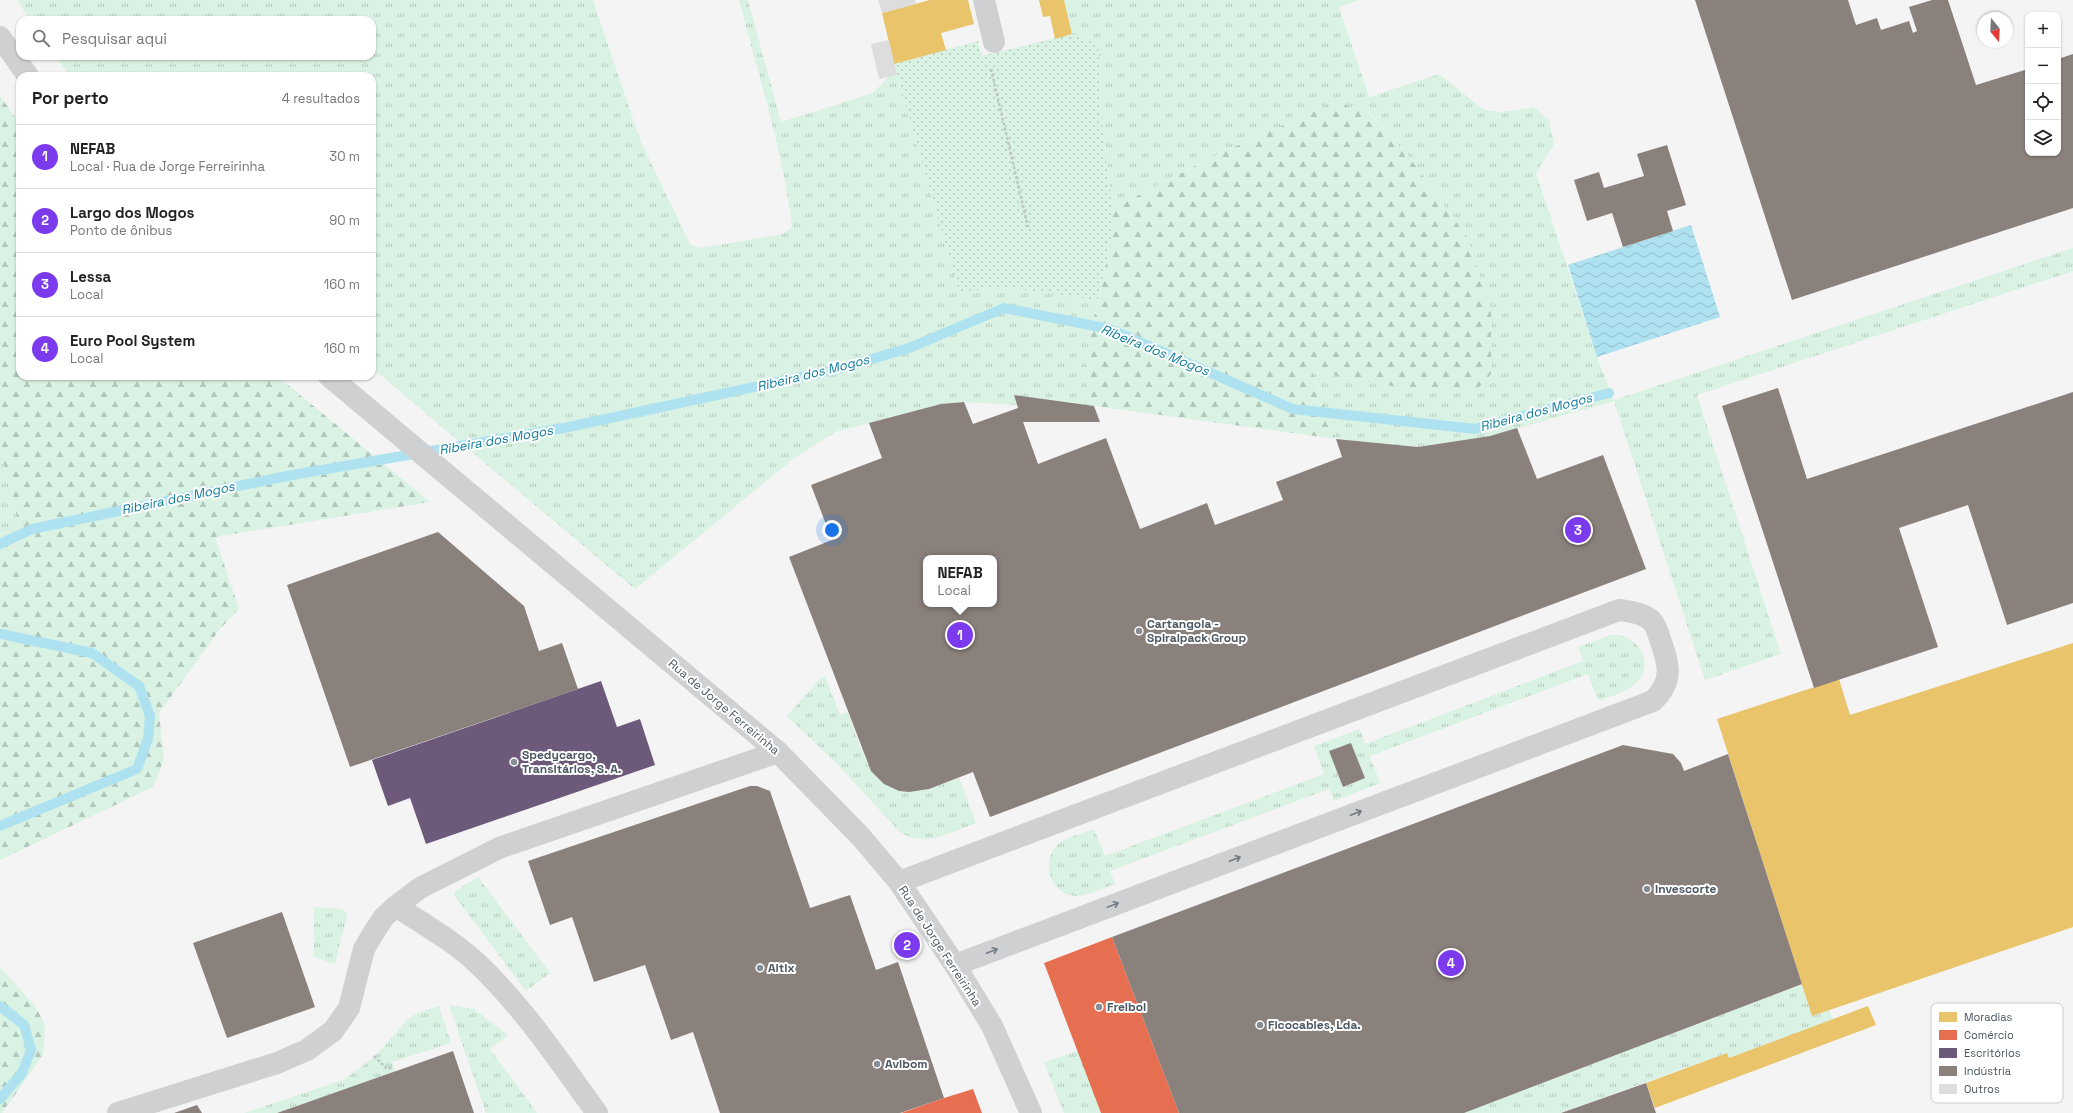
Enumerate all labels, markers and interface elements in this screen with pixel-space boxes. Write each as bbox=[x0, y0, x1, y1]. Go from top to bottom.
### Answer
north arrow bbox=[1977, 12, 2013, 48]
map controls bbox=[2025, 12, 2061, 156]
button: + bbox=[2025, 12, 2061, 48]
search box bbox=[16, 16, 376, 60]
icon: search bbox=[30, 27, 52, 49]
text: Pesquisar aqui bbox=[62, 29, 167, 48]
button: − bbox=[2025, 48, 2061, 84]
button: locate bbox=[2025, 84, 2061, 120]
text: Por perto bbox=[32, 87, 109, 109]
text: 4 resultados bbox=[282, 90, 360, 107]
button: layers bbox=[2025, 120, 2061, 156]
text: NEFAB bbox=[70, 139, 115, 158]
text: 1 bbox=[42, 148, 48, 165]
text: 30 m bbox=[329, 148, 360, 165]
text: Local · Rua de Jorge Ferreirinha bbox=[70, 158, 265, 175]
text: Largo dos Mogos bbox=[70, 203, 194, 222]
text: 2 bbox=[41, 212, 49, 229]
text: 90 m bbox=[329, 212, 360, 229]
text: Ponto de ônibus bbox=[70, 222, 172, 239]
text: Lessa bbox=[70, 267, 111, 286]
text: 3 bbox=[41, 276, 49, 293]
text: 160 m bbox=[324, 276, 360, 293]
text: Local bbox=[70, 286, 104, 303]
water label: Ribeira dos Mogos bbox=[1098, 321, 1213, 380]
text: Euro Pool System bbox=[70, 331, 195, 350]
text: 4 bbox=[41, 340, 49, 357]
text: 160 m bbox=[324, 340, 360, 357]
text: Local bbox=[70, 350, 104, 367]
water label: Ribeira dos Mogos bbox=[755, 351, 872, 395]
water label: Ribeira dos Mogos bbox=[1478, 389, 1595, 435]
water label: Ribeira dos Mogos bbox=[438, 421, 555, 458]
water label: Ribeira dos Mogos bbox=[120, 477, 237, 518]
pin: 3 bbox=[1565, 515, 1591, 545]
your location bbox=[822, 520, 842, 540]
popup bbox=[923, 555, 997, 607]
text: NEFAB bbox=[937, 563, 983, 582]
text: Local bbox=[937, 582, 971, 599]
place label: Cartangola - Spiralpack Group bbox=[1147, 616, 1246, 646]
pin: 1 bbox=[947, 620, 973, 650]
marker: Cartangola - Spiralpack Group bbox=[1134, 626, 1144, 636]
street label: Rua de Jorge Ferreirinha bbox=[665, 656, 783, 758]
place label: Spedycargo, Transitários, S. A. bbox=[522, 747, 621, 777]
marker: Spedycargo, Transitários, S. A. bbox=[509, 757, 519, 767]
one-way arrow bbox=[1350, 809, 1362, 817]
one-way arrow bbox=[1228, 855, 1240, 863]
place label: Invescorte bbox=[1655, 881, 1716, 897]
street label: Rua de Jorge Ferreirinha bbox=[895, 883, 985, 1009]
marker: Invescorte bbox=[1642, 884, 1652, 894]
one-way arrow bbox=[1107, 901, 1119, 909]
pin: 2 bbox=[894, 930, 920, 960]
one-way arrow bbox=[985, 946, 997, 954]
pin: 4 bbox=[1438, 948, 1464, 978]
place label: Altix bbox=[768, 960, 795, 976]
marker: Altix bbox=[755, 963, 765, 973]
place label: Freibol bbox=[1107, 999, 1146, 1015]
marker: Freibol bbox=[1094, 1002, 1104, 1012]
legend bbox=[1931, 1003, 2063, 1103]
text: Moradias bbox=[1964, 1010, 2013, 1024]
place label: Ficocables, Lda. bbox=[1268, 1017, 1361, 1033]
marker: Ficocables, Lda. bbox=[1255, 1020, 1265, 1030]
text: Comércio bbox=[1964, 1028, 2014, 1042]
text: Escritórios bbox=[1964, 1046, 2021, 1060]
place label: Avibom bbox=[885, 1056, 928, 1072]
marker: Avibom bbox=[872, 1059, 882, 1069]
text: Indústria bbox=[1964, 1064, 2012, 1078]
text: Outros bbox=[1964, 1082, 2000, 1096]

